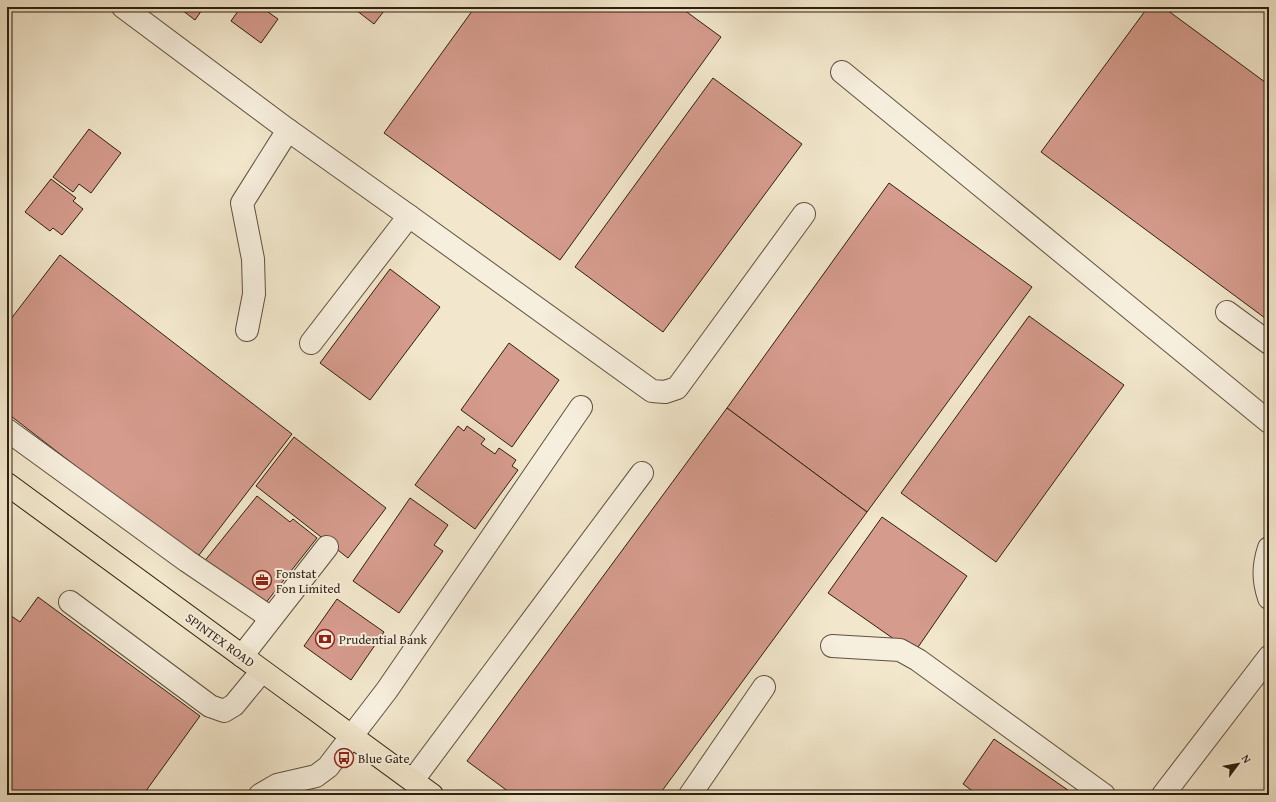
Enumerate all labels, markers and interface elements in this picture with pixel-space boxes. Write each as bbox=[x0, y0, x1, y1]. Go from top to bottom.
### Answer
place label: Fonstat Fon Limited bbox=[276, 564, 341, 598]
office icon: Fonstat Fon Limited bbox=[251, 569, 273, 591]
street label: SPINTEX ROAD bbox=[181, 608, 259, 672]
bank icon: Prudential Bank bbox=[314, 628, 336, 650]
place label: Prudential Bank bbox=[339, 630, 427, 649]
north arrow bbox=[1218, 744, 1258, 784]
bus stop icon: Blue Gate bbox=[333, 747, 355, 769]
place label: Blue Gate bbox=[358, 749, 410, 768]
text: N bbox=[1238, 751, 1256, 767]

